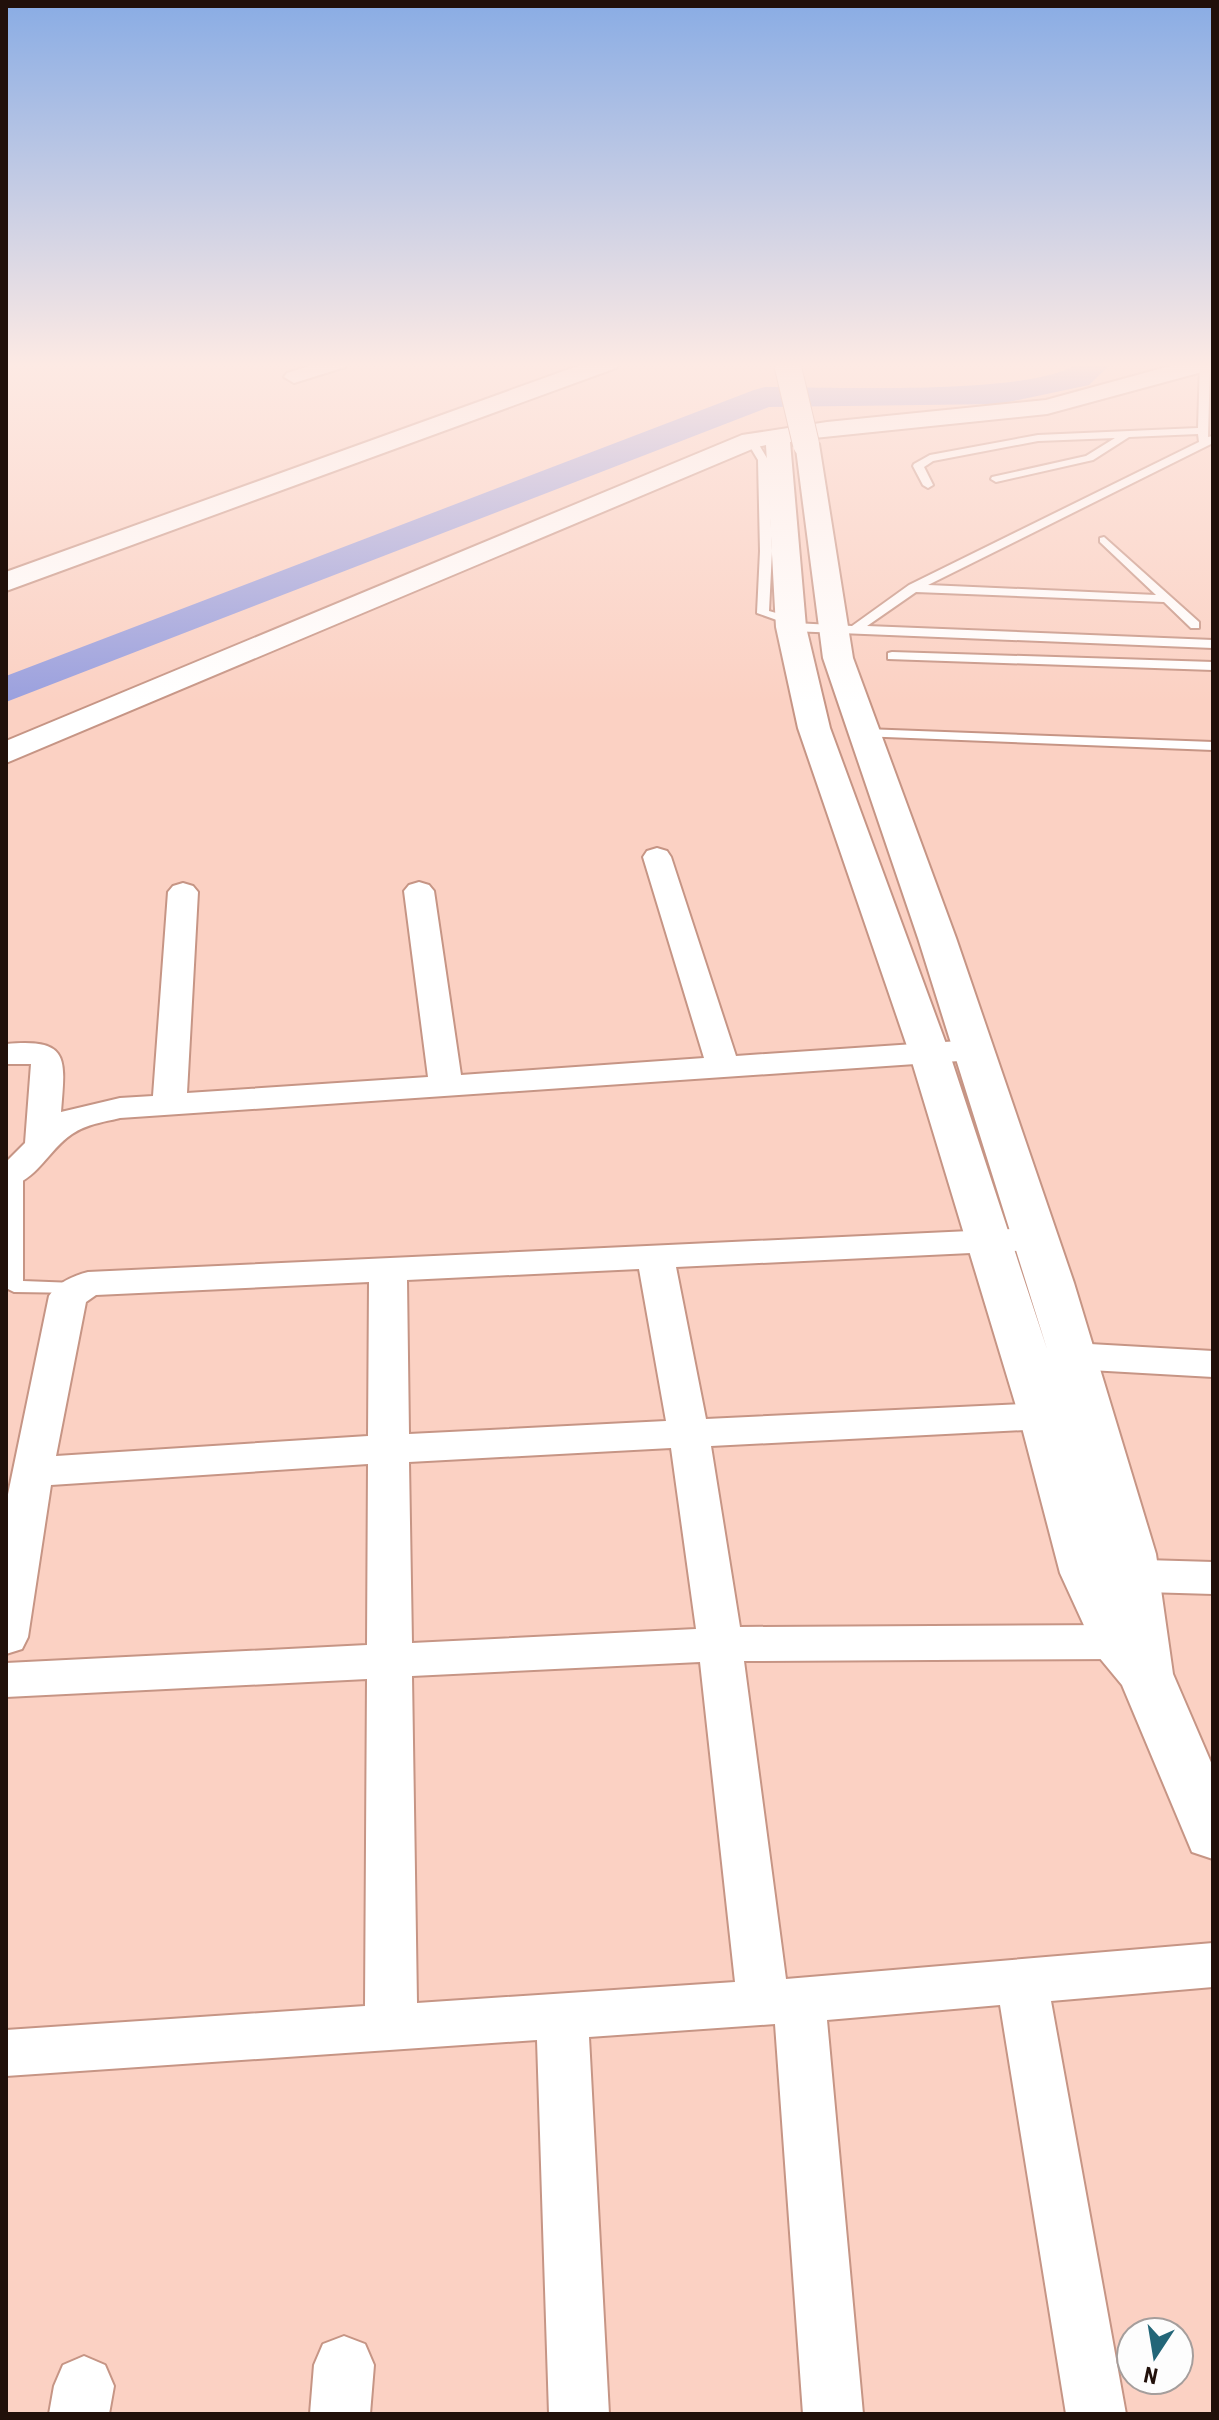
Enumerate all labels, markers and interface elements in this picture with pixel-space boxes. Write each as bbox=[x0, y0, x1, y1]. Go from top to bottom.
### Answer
north arrow bbox=[1115, 2316, 1195, 2396]
text: N bbox=[1142, 2361, 1160, 2389]

